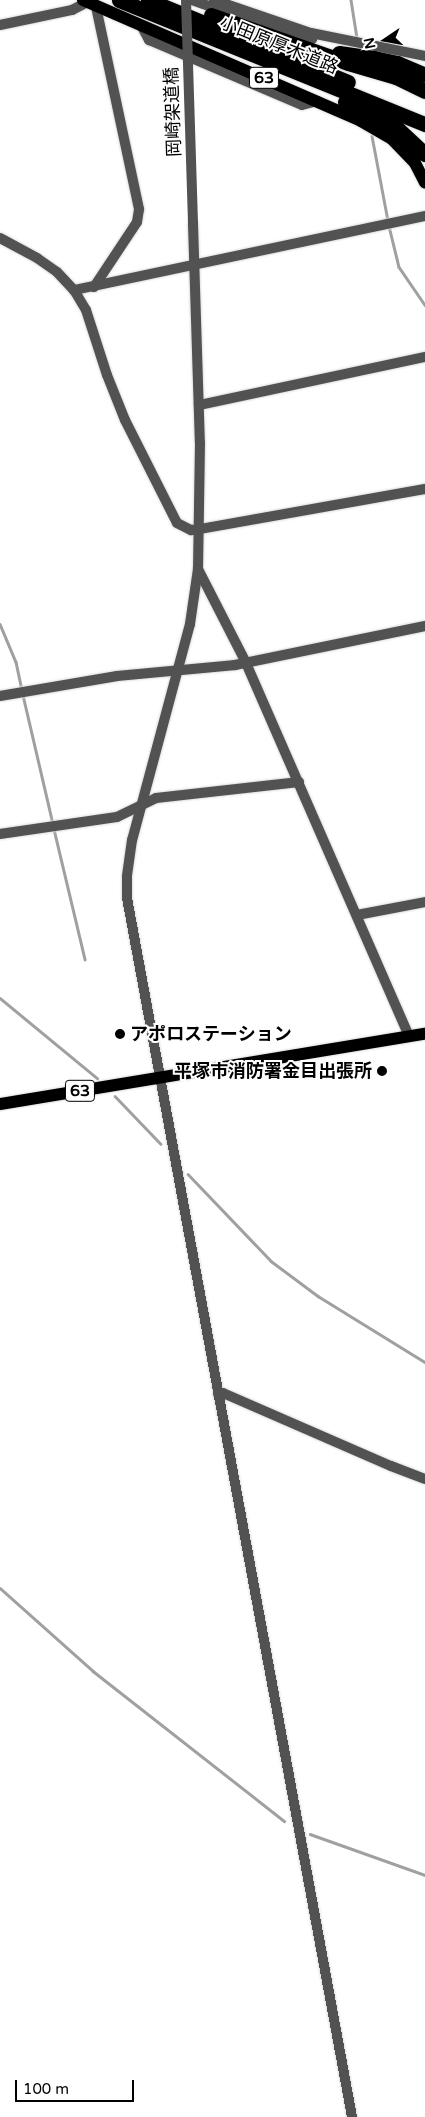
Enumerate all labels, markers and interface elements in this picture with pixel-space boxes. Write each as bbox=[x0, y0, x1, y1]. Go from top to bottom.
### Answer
street label: 小田原厚木道路 bbox=[217, 11, 341, 79]
north arrow bbox=[360, 15, 410, 65]
text: N bbox=[360, 36, 379, 50]
road number: 63 bbox=[248, 64, 280, 92]
street label: 岡崎架道橋 bbox=[161, 67, 185, 157]
place label: アポロステーション bbox=[130, 1023, 292, 1045]
marker: アポロステーション bbox=[114, 1028, 126, 1040]
place label: 平塚市消防署金目出張所 bbox=[174, 1060, 372, 1082]
marker: 平塚市消防署金目出張所 bbox=[376, 1065, 388, 1077]
road number: 63 bbox=[64, 1078, 96, 1104]
scale bar bbox=[18, 2070, 136, 2102]
text: 100 m bbox=[23, 2080, 69, 2098]

